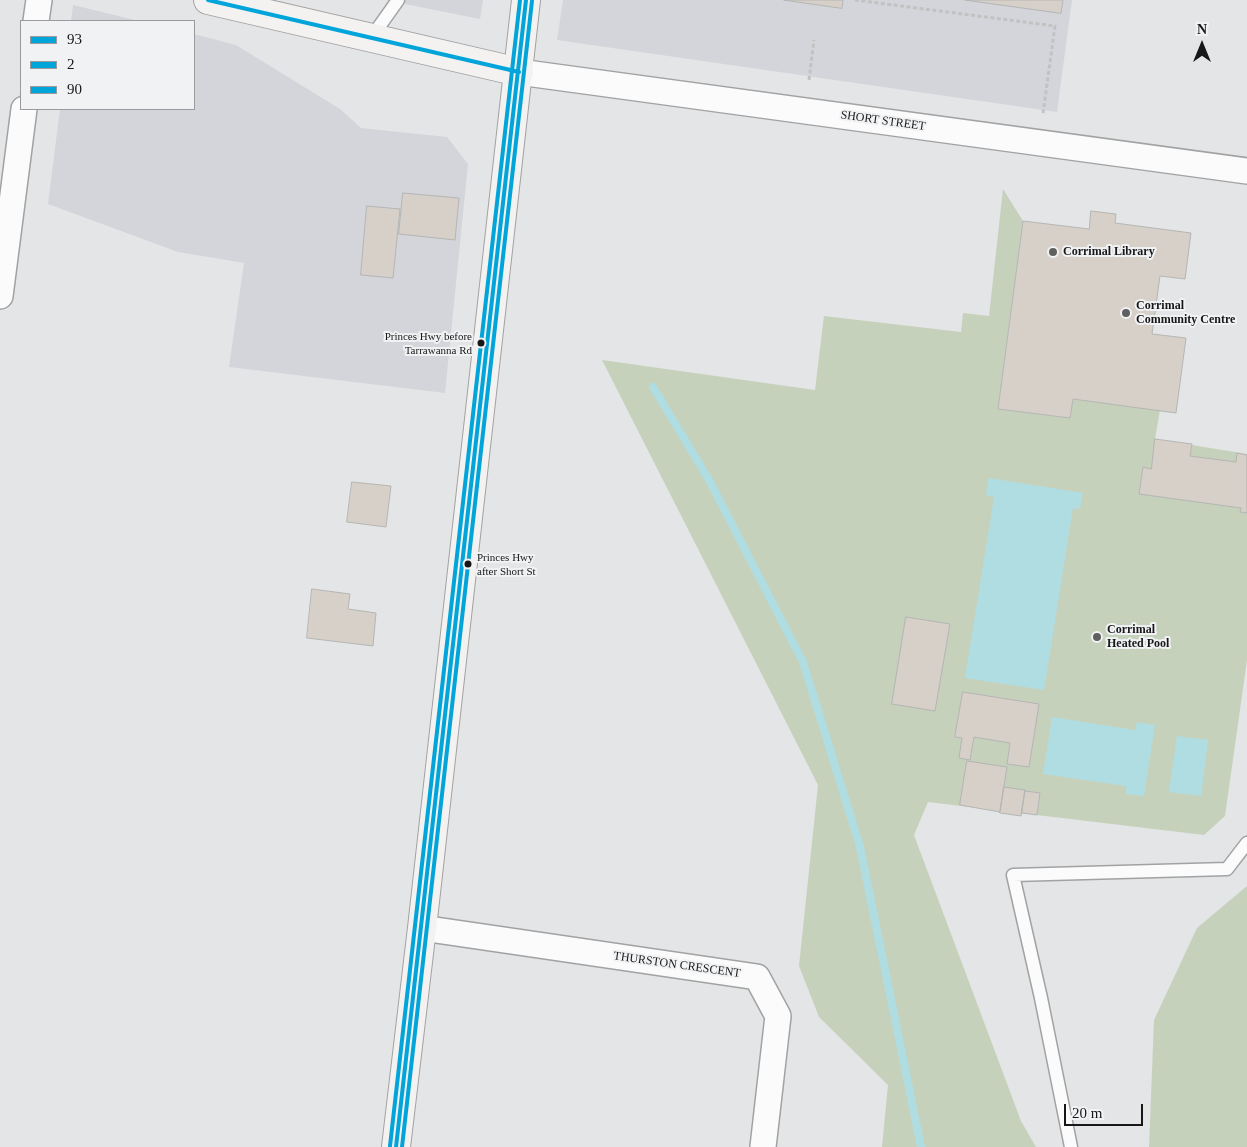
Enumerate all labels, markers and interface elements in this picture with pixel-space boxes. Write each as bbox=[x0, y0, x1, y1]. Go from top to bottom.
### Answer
legend bbox=[20, 20, 195, 110]
north arrow bbox=[1177, 20, 1227, 70]
text: N bbox=[1197, 22, 1207, 37]
text: 93 bbox=[67, 31, 82, 47]
text: 2 bbox=[67, 56, 75, 72]
text: 90 bbox=[67, 81, 82, 97]
street label: SHORT STREET bbox=[840, 108, 926, 134]
place label: Corrimal Library bbox=[1063, 245, 1155, 259]
marker: Corrimal Library bbox=[1047, 246, 1059, 258]
place label: Corrimal Community Centre bbox=[1136, 299, 1235, 327]
marker: Corrimal Community Centre bbox=[1120, 307, 1132, 319]
place label: Princes Hwy before Tarrawanna Rd bbox=[385, 330, 472, 356]
marker: Princes Hwy before Tarrawanna Rd bbox=[476, 338, 486, 348]
place label: Princes Hwy after Short St bbox=[477, 551, 536, 577]
marker: Princes Hwy after Short St bbox=[463, 559, 473, 569]
place label: Corrimal Heated Pool bbox=[1107, 623, 1169, 651]
marker: Corrimal Heated Pool bbox=[1091, 631, 1103, 643]
street label: THURSTON CRESCENT bbox=[613, 949, 741, 981]
scale bar bbox=[1067, 1094, 1146, 1126]
text: 20 m bbox=[1072, 1105, 1102, 1121]

